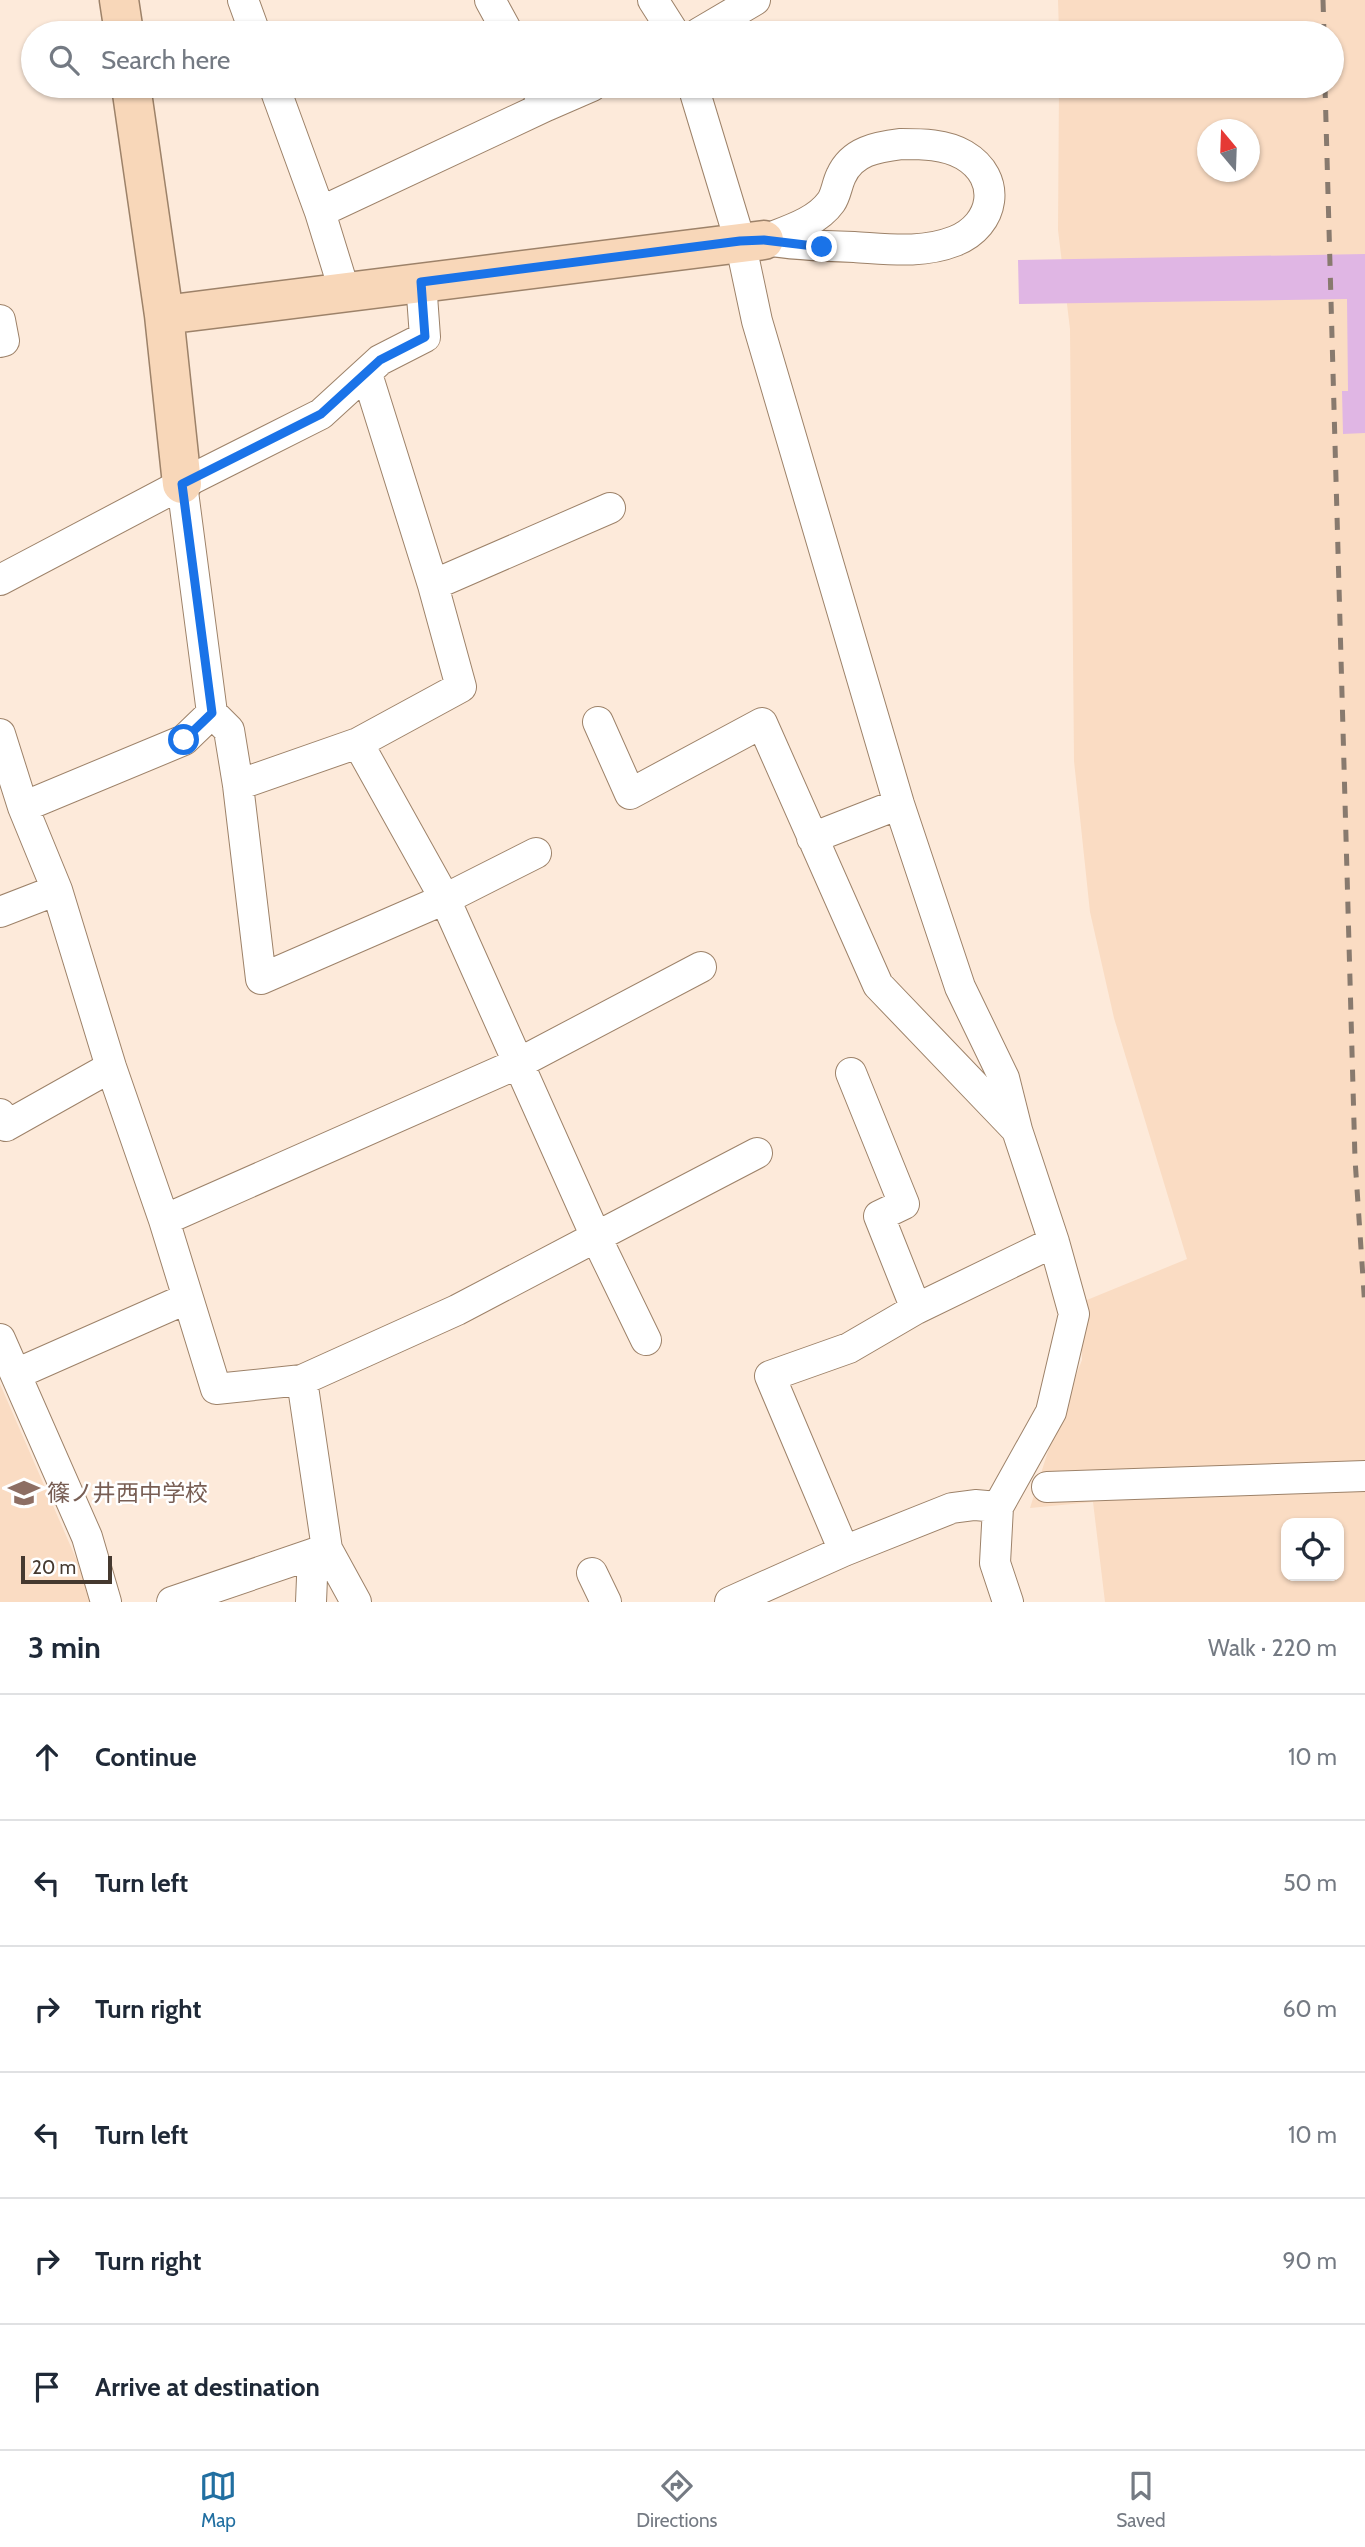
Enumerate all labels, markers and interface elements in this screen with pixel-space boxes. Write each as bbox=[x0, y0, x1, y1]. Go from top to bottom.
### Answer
search box bbox=[21, 21, 1344, 98]
icon: search bbox=[45, 41, 83, 79]
text: Search here bbox=[101, 44, 230, 76]
north arrow bbox=[1197, 119, 1260, 182]
route end bbox=[806, 231, 837, 262]
route start bbox=[168, 724, 199, 755]
school or university icon: 篠ノ井西中学校 bbox=[7, 1476, 41, 1510]
place label: 篠ノ井西中学校 bbox=[47, 1479, 208, 1507]
map controls bbox=[1281, 1518, 1344, 1581]
button: locate bbox=[1281, 1518, 1344, 1581]
scale bar bbox=[21, 1553, 112, 1585]
text: 20 m bbox=[32, 1556, 76, 1579]
text: 3 min bbox=[28, 1629, 101, 1666]
text: Walk · 220 m bbox=[1208, 1634, 1337, 1662]
icon: ahead bbox=[28, 1738, 66, 1776]
text: Continue bbox=[95, 1741, 197, 1773]
text: 10 m bbox=[1288, 1743, 1337, 1771]
icon: left bbox=[28, 1864, 66, 1902]
text: Turn left bbox=[95, 1867, 188, 1899]
text: 50 m bbox=[1283, 1869, 1337, 1897]
icon: right bbox=[28, 1990, 66, 2028]
text: Turn right bbox=[95, 1993, 201, 2025]
text: 60 m bbox=[1283, 1995, 1337, 2023]
icon: left bbox=[28, 2116, 66, 2154]
text: Turn left bbox=[95, 2119, 188, 2151]
text: 10 m bbox=[1288, 2121, 1337, 2149]
icon: right bbox=[28, 2242, 66, 2280]
text: Turn right bbox=[95, 2245, 201, 2277]
text: 90 m bbox=[1283, 2247, 1337, 2275]
icon: arrive bbox=[28, 2368, 66, 2406]
text: Arrive at destination bbox=[95, 2371, 320, 2403]
tab: Map bbox=[199, 2467, 237, 2532]
tab: Directions bbox=[636, 2467, 717, 2532]
tab: Saved bbox=[1116, 2467, 1166, 2532]

